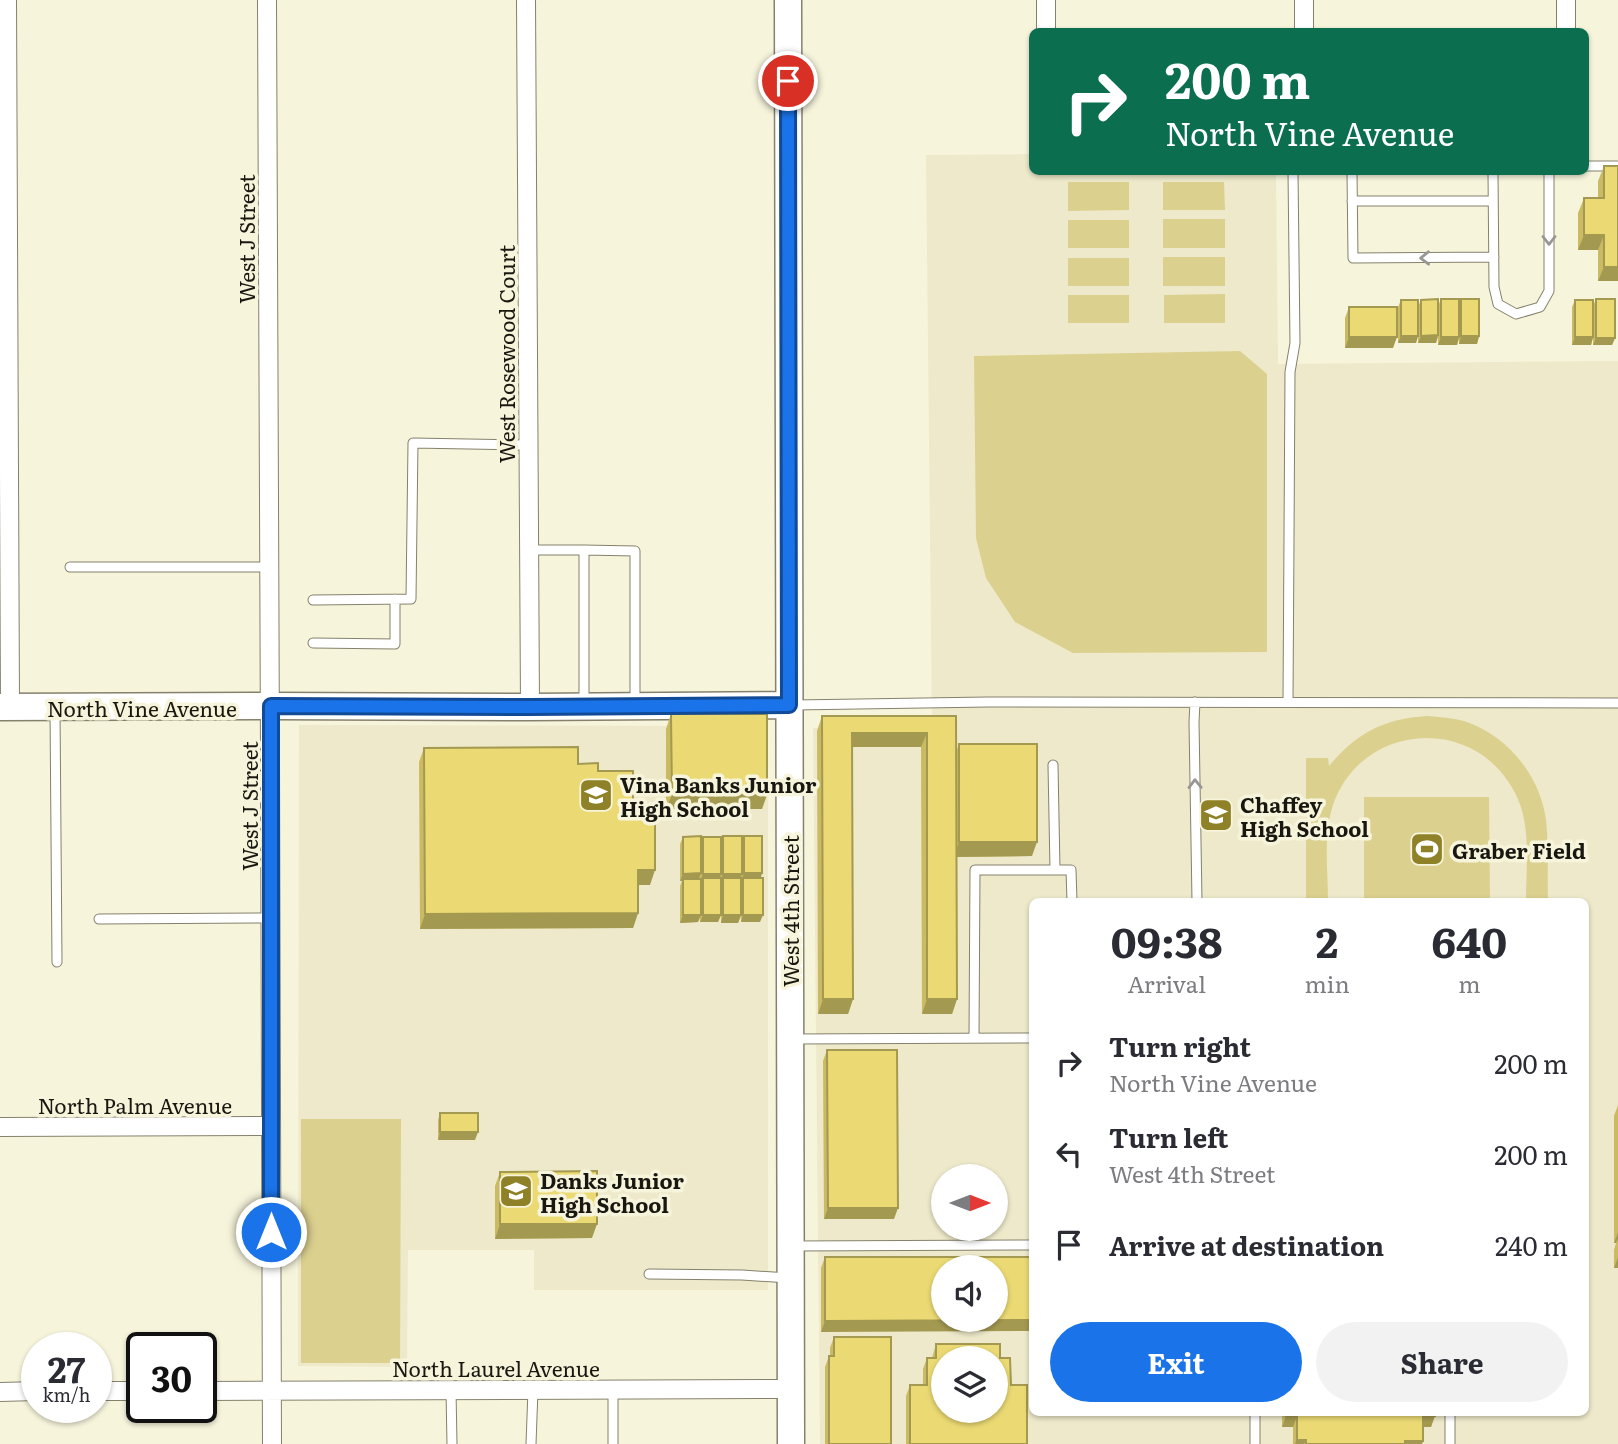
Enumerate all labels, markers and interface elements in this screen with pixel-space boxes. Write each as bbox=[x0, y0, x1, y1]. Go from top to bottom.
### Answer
text: 200 m bbox=[1165, 41, 1310, 114]
pin bbox=[758, 51, 818, 111]
icon: right bbox=[1050, 56, 1141, 147]
icon: arrive bbox=[769, 62, 807, 100]
text: North Vine Avenue bbox=[1165, 108, 1454, 156]
street label: West J Street bbox=[230, 174, 261, 304]
one-way arrow bbox=[1541, 235, 1557, 245]
street label: West Rosewood Court bbox=[490, 244, 521, 463]
one-way arrow bbox=[1420, 250, 1430, 266]
street label: North Vine Avenue bbox=[47, 692, 237, 723]
street label: West J Street bbox=[233, 741, 264, 871]
place label: Vina Banks Junior High School bbox=[620, 768, 817, 823]
school or university icon: Vina Banks Junior High School bbox=[577, 776, 615, 814]
one-way arrow bbox=[1187, 778, 1203, 789]
place label: Chaffey High School bbox=[1240, 788, 1369, 843]
school or university icon: Chaffey High School bbox=[1197, 796, 1235, 834]
sports icon: Graber Field bbox=[1408, 830, 1446, 868]
place label: Graber Field bbox=[1452, 834, 1586, 865]
street label: West 4th Street bbox=[774, 835, 805, 987]
text: 09:38 bbox=[1111, 909, 1223, 971]
text: 2 bbox=[1316, 909, 1338, 971]
text: 640 bbox=[1431, 909, 1507, 971]
text: Arrival bbox=[1127, 966, 1206, 1000]
text: min bbox=[1304, 966, 1350, 1000]
text: m bbox=[1458, 966, 1480, 1000]
text: Turn right bbox=[1109, 1026, 1251, 1065]
text: 200 m bbox=[1494, 1043, 1568, 1082]
icon: right bbox=[1050, 1044, 1088, 1082]
text: North Vine Avenue bbox=[1109, 1065, 1317, 1099]
street label: North Palm Avenue bbox=[38, 1089, 232, 1120]
text: Turn left bbox=[1109, 1117, 1228, 1156]
text: 200 m bbox=[1494, 1134, 1568, 1173]
icon: left bbox=[1050, 1135, 1088, 1173]
text: West 4th Street bbox=[1109, 1156, 1275, 1190]
place label: Danks Junior High School bbox=[540, 1164, 684, 1219]
north arrow bbox=[931, 1164, 1008, 1241]
map controls bbox=[931, 1164, 1008, 1423]
school or university icon: Danks Junior High School bbox=[497, 1172, 535, 1210]
position arrow bbox=[234, 1195, 308, 1269]
text: Arrive at destination bbox=[1109, 1225, 1384, 1264]
text: 240 m bbox=[1495, 1225, 1568, 1264]
icon: arrive bbox=[1050, 1226, 1088, 1264]
button: sound bbox=[931, 1255, 1008, 1332]
button: Exit bbox=[1050, 1322, 1302, 1402]
button: Share bbox=[1316, 1322, 1568, 1402]
speed limit sign: 30 bbox=[126, 1332, 217, 1423]
text: 27 bbox=[48, 1342, 85, 1394]
button: layers bbox=[931, 1346, 1008, 1423]
street label: North Laurel Avenue bbox=[392, 1352, 600, 1383]
text: km/h bbox=[43, 1381, 90, 1408]

